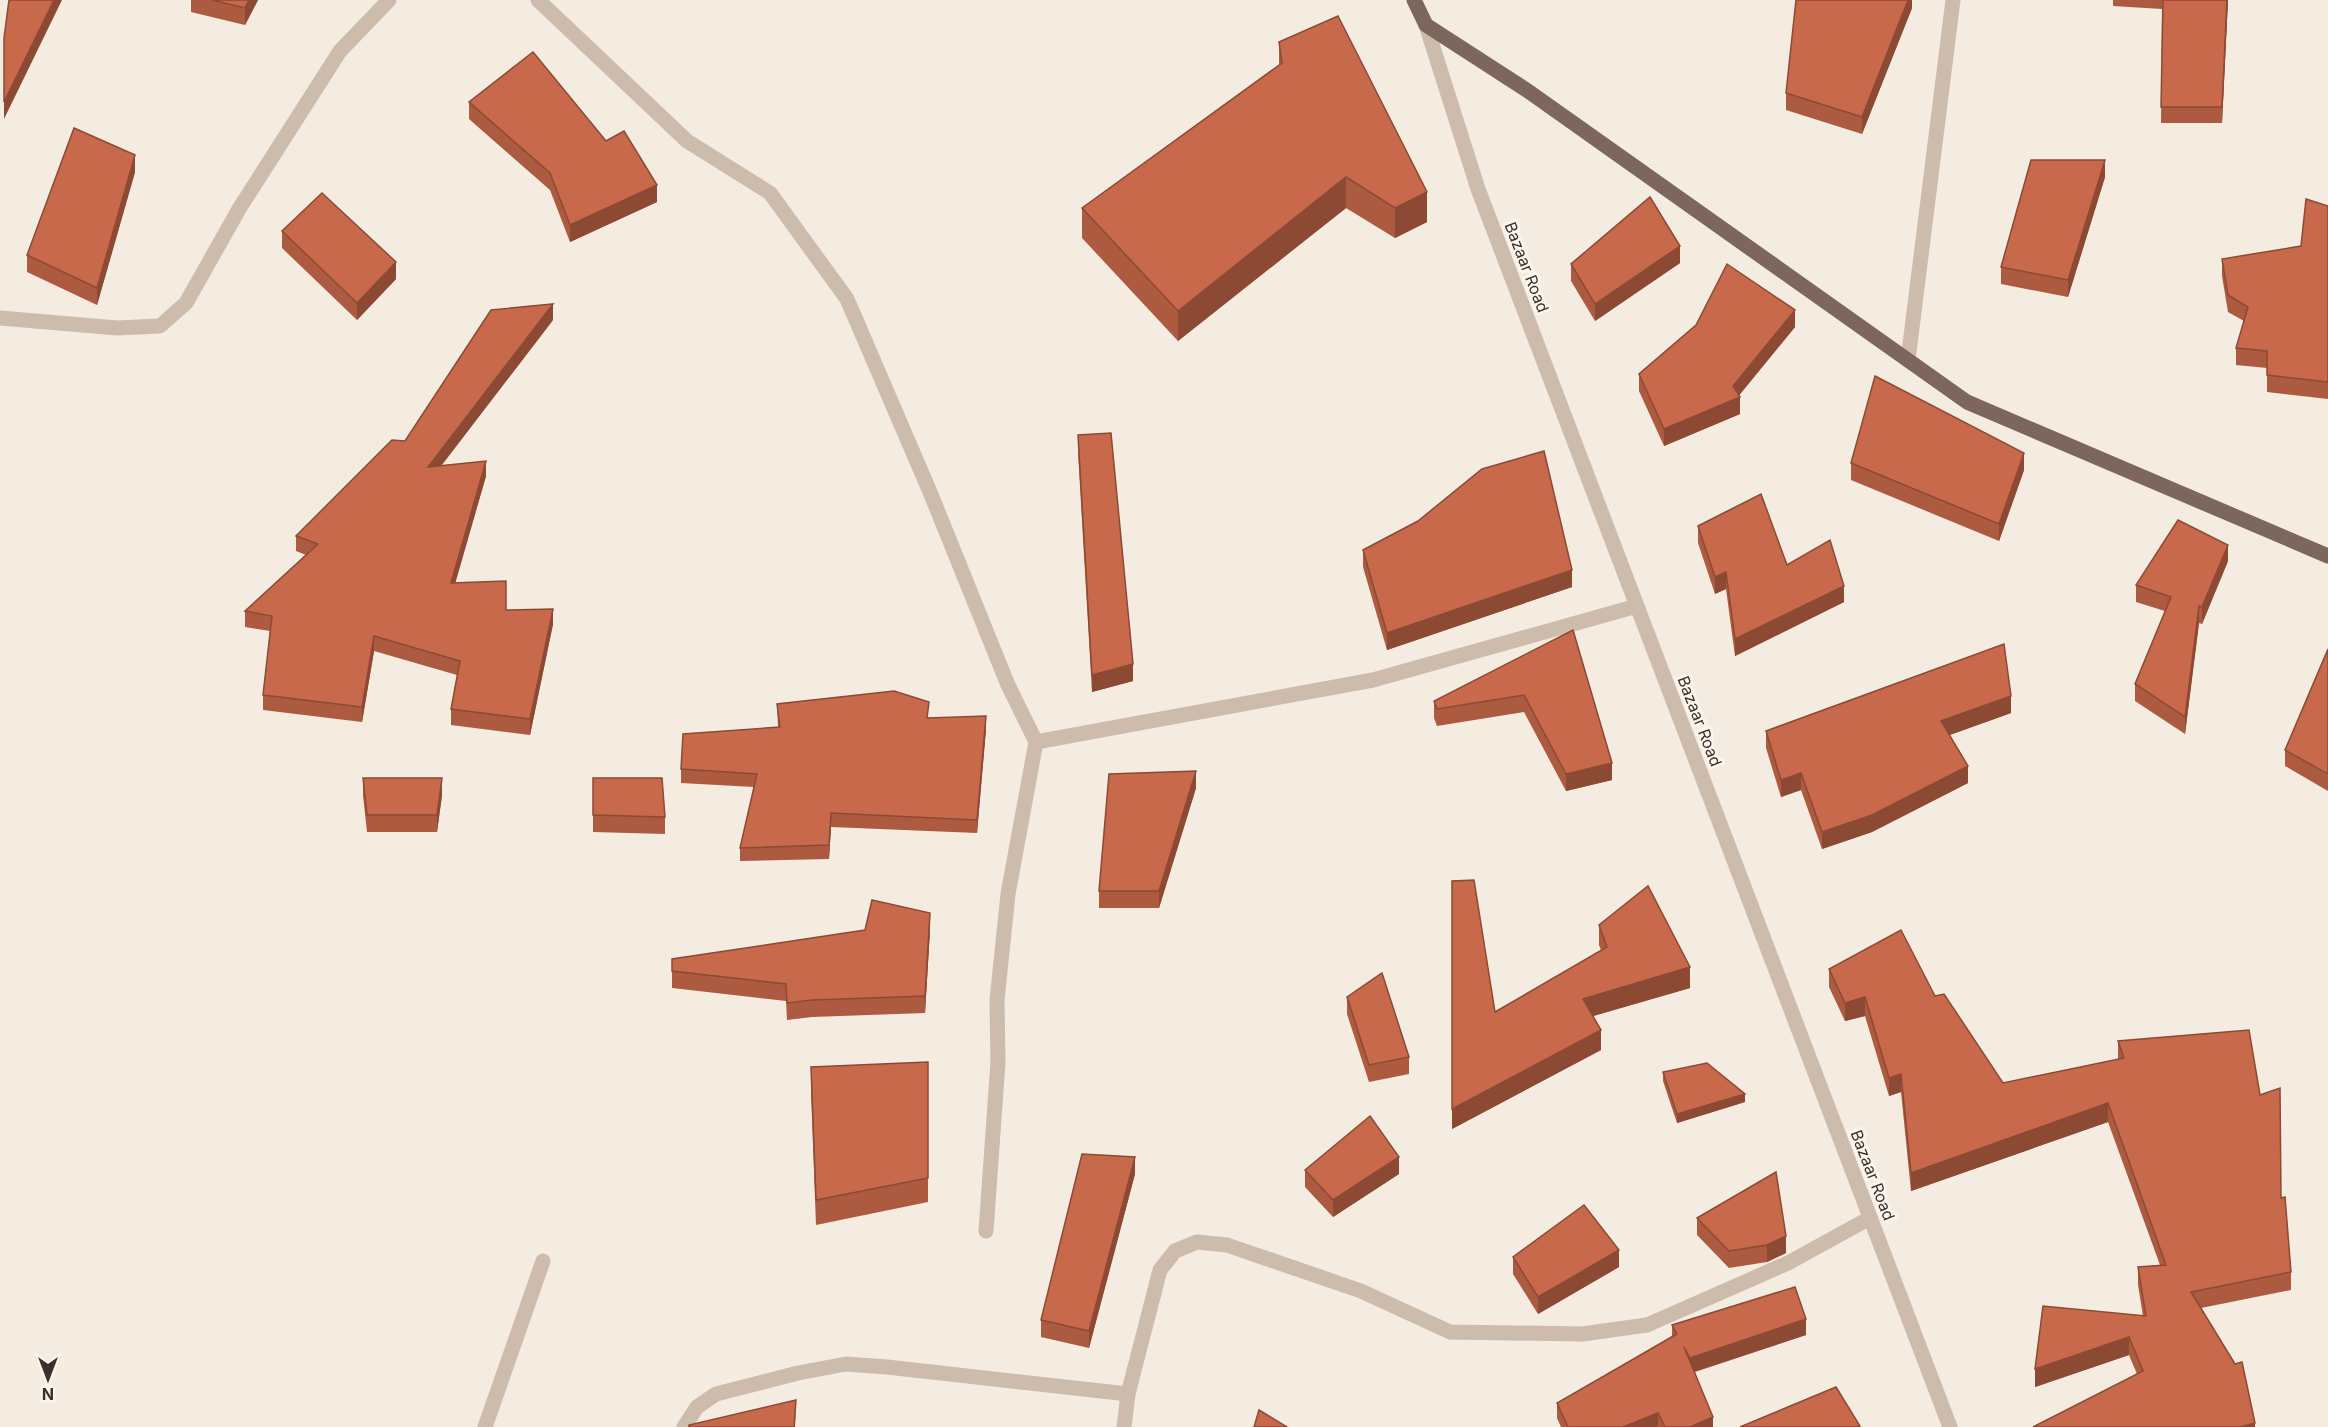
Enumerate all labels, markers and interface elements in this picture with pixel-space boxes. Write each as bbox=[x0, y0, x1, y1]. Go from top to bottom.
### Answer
street label: Bazaar Road bbox=[1501, 219, 1553, 315]
street label: Bazaar Road bbox=[1674, 673, 1726, 769]
street label: Bazaar Road bbox=[1847, 1127, 1899, 1223]
north arrow bbox=[18, 1349, 78, 1409]
text: N bbox=[42, 1384, 54, 1404]

